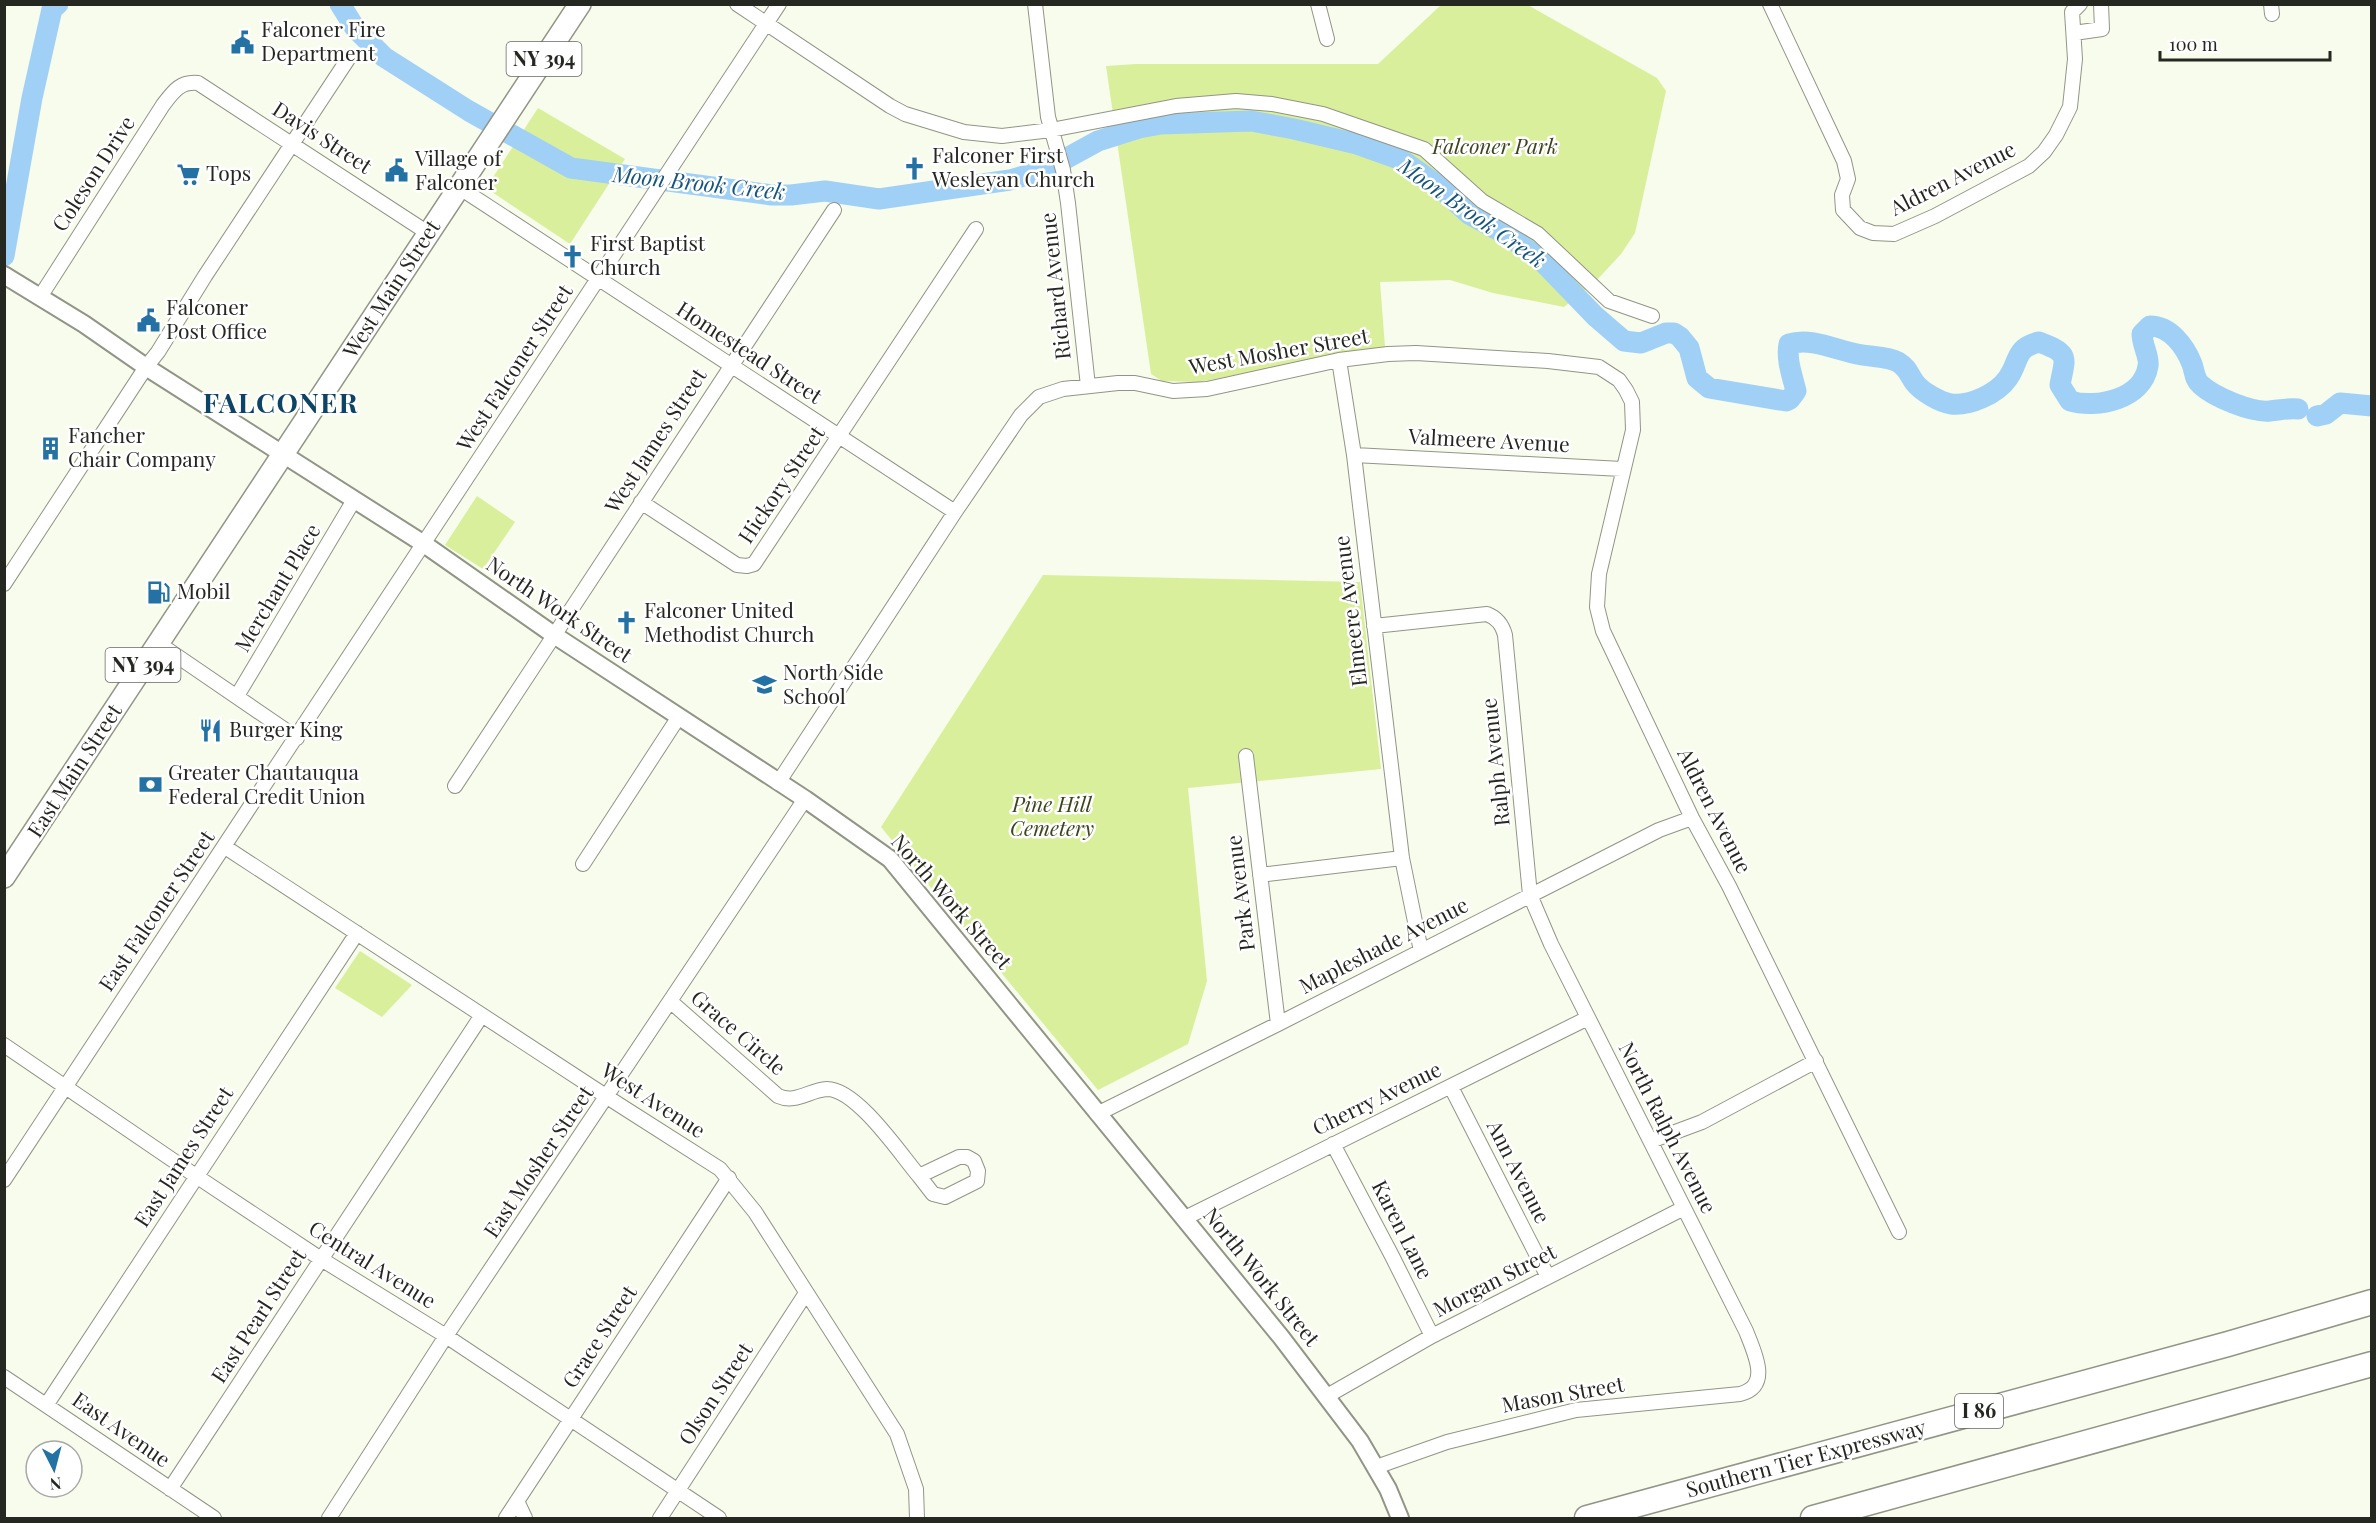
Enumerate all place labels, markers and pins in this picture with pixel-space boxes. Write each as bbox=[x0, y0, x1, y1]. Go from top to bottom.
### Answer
place label: Falconer Fire Department bbox=[261, 14, 386, 66]
public building icon: Falconer Fire Department bbox=[230, 29, 256, 55]
place label: Falconer First Wesleyan Church bbox=[931, 140, 1096, 192]
place label: Village of Falconer bbox=[414, 143, 504, 195]
church icon: Falconer First Wesleyan Church bbox=[901, 155, 927, 181]
place label: Tops bbox=[206, 158, 251, 186]
public building icon: Village of Falconer bbox=[384, 158, 410, 184]
supermarket icon: Tops bbox=[175, 161, 201, 187]
place label: First Baptist Church bbox=[590, 228, 706, 280]
church icon: First Baptist Church bbox=[559, 243, 585, 269]
place label: Falconer Post Office bbox=[166, 292, 267, 344]
public building icon: Falconer Post Office bbox=[135, 307, 161, 333]
place label: Fancher Chair Company bbox=[68, 420, 216, 472]
building icon: Fancher Chair Company bbox=[37, 435, 63, 461]
place label: Mobil bbox=[177, 576, 230, 604]
fuel station icon: Mobil bbox=[146, 579, 172, 605]
place label: Falconer United Methodist Church bbox=[644, 595, 815, 647]
church icon: Falconer United Methodist Church bbox=[613, 610, 639, 636]
place label: North Side School bbox=[783, 657, 884, 709]
school or university icon: North Side School bbox=[752, 672, 778, 698]
place label: Burger King bbox=[229, 714, 343, 742]
restaurant icon: Burger King bbox=[198, 717, 224, 743]
place label: Greater Chautauqua Federal Credit Union bbox=[168, 757, 366, 809]
bank icon: Greater Chautauqua Federal Credit Union bbox=[137, 772, 163, 798]

